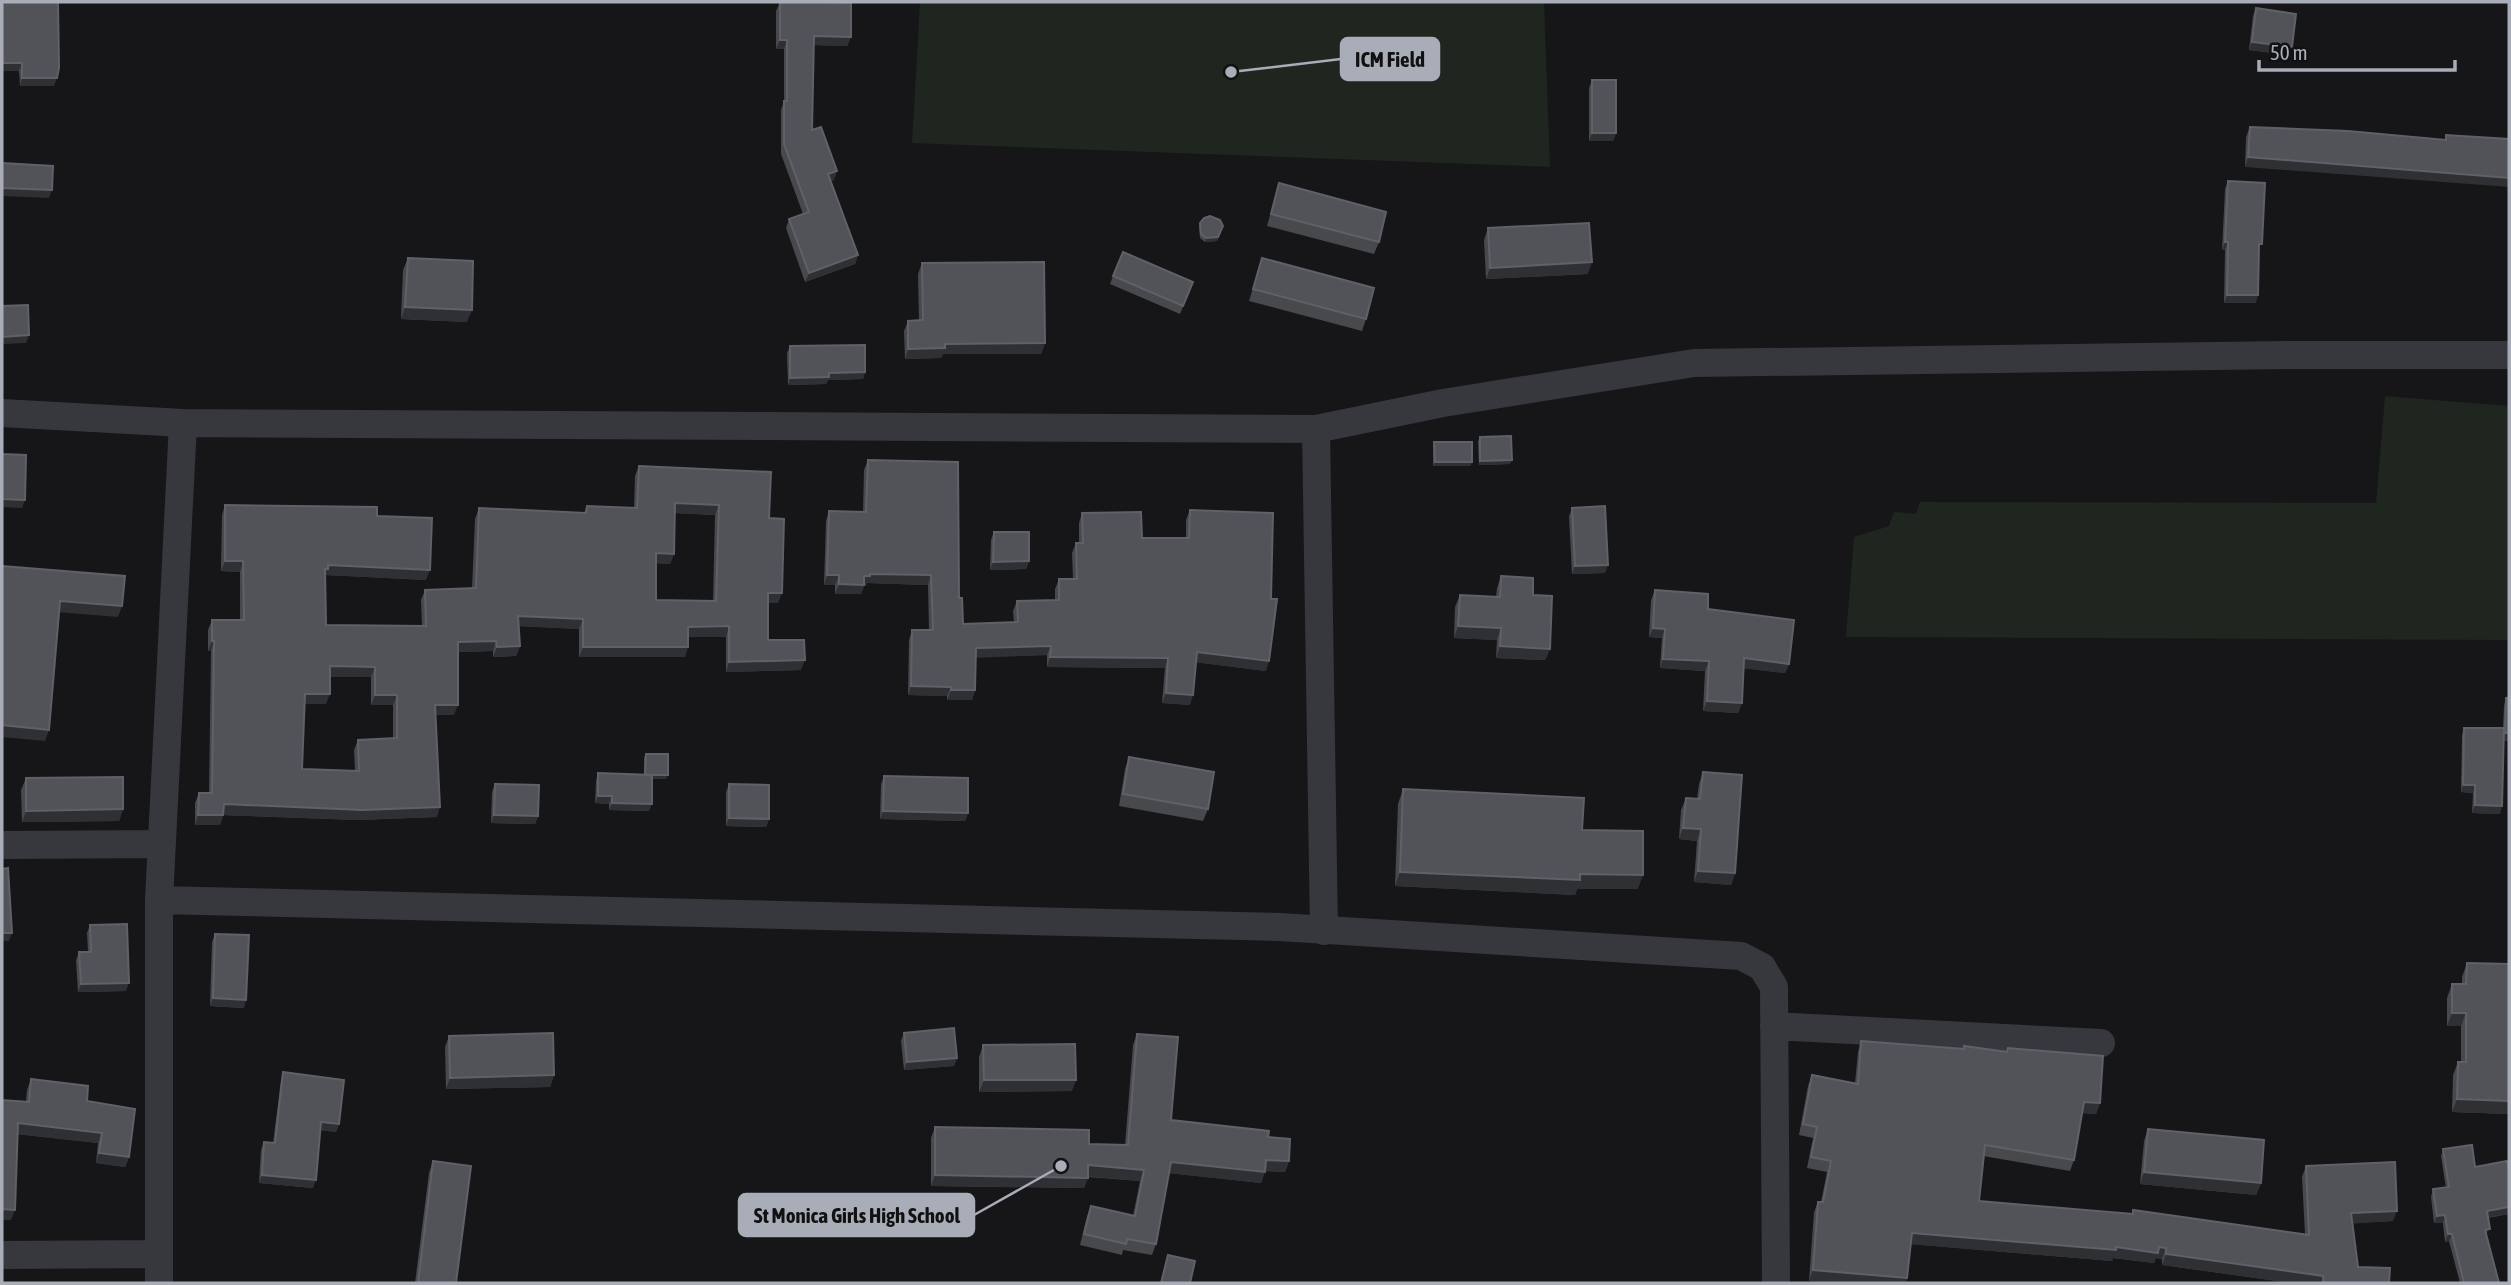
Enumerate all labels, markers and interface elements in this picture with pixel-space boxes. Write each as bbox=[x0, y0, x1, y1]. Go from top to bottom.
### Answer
scale bar bbox=[2259, 28, 2455, 72]
callout: ICM Field bbox=[1341, 38, 1439, 80]
text: 50 m bbox=[2270, 40, 2308, 64]
text: ICM Field bbox=[1355, 47, 1425, 71]
callout: St Monica Girls High School bbox=[739, 1194, 974, 1236]
text: St Monica Girls High School bbox=[754, 1203, 961, 1227]

